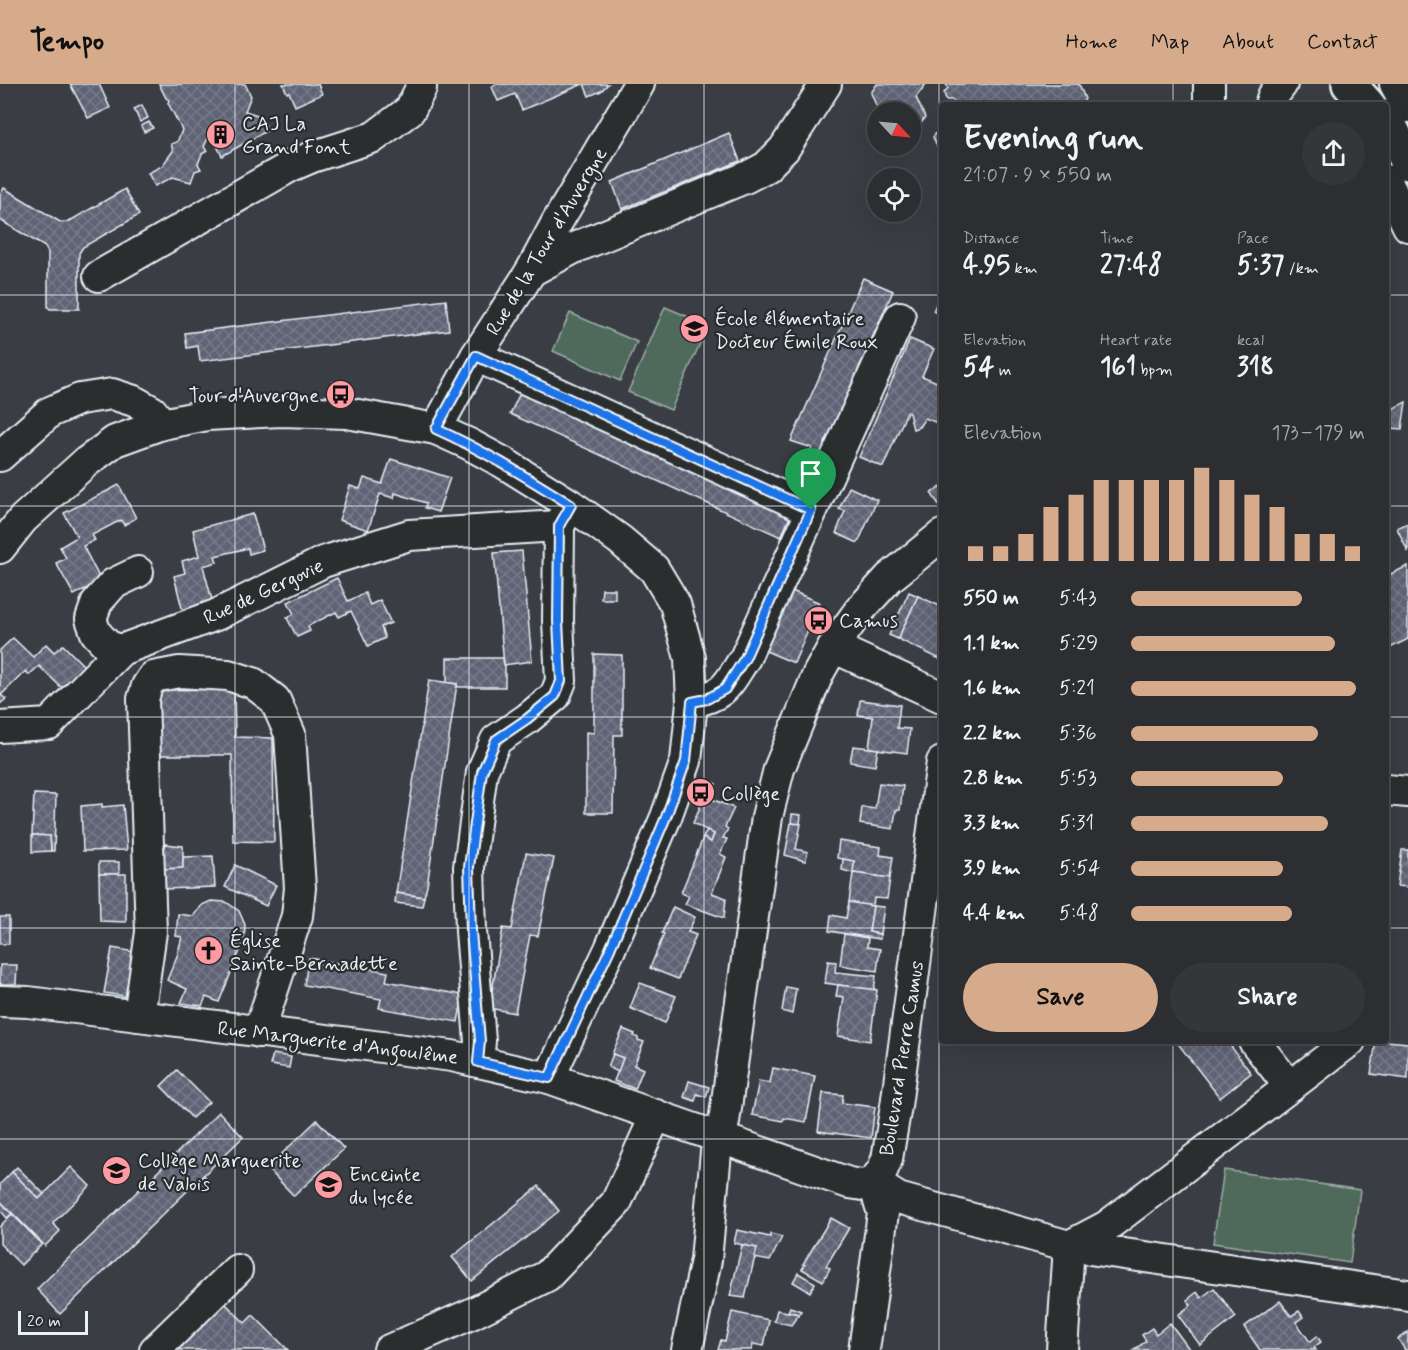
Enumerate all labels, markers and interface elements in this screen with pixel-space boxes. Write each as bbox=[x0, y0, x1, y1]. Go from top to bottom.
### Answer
text: Tempo bbox=[30, 24, 104, 61]
text: Home bbox=[1066, 28, 1118, 56]
text: Map bbox=[1151, 28, 1189, 56]
text: About bbox=[1222, 28, 1274, 56]
text: Contact bbox=[1307, 28, 1378, 56]
north arrow bbox=[867, 102, 921, 156]
map controls bbox=[867, 102, 921, 222]
place label: CAJ La Grand Font bbox=[242, 111, 351, 161]
text: Evening run bbox=[963, 117, 1143, 161]
building icon: CAJ La Grand Font bbox=[205, 118, 237, 150]
button: share bbox=[1302, 122, 1365, 185]
street label: Rue de la Tour d'Auvergne bbox=[480, 142, 615, 342]
text: 21:07 · 9 × 550 m bbox=[963, 162, 1112, 189]
button: locate bbox=[867, 168, 921, 222]
text: Distance bbox=[963, 228, 1019, 249]
text: Time bbox=[1100, 228, 1134, 249]
text: Pace bbox=[1237, 228, 1269, 249]
text: 4.95 bbox=[963, 249, 1010, 283]
text: 27:48 bbox=[1100, 249, 1162, 283]
text: 5:37 bbox=[1237, 249, 1284, 283]
text: km bbox=[1010, 258, 1038, 279]
text: /km bbox=[1284, 258, 1319, 279]
place label: École élémentaire Docteur Émile Roux bbox=[715, 306, 878, 356]
school or university icon: École élémentaire Docteur Émile Roux bbox=[678, 313, 710, 345]
text: Elevation bbox=[963, 330, 1026, 351]
text: Heart rate bbox=[1100, 330, 1172, 351]
text: kcal bbox=[1237, 330, 1264, 351]
text: 54 bbox=[963, 351, 994, 385]
text: 161 bbox=[1100, 351, 1136, 385]
text: 318 bbox=[1237, 351, 1274, 385]
text: m bbox=[994, 360, 1011, 381]
text: bpm bbox=[1136, 360, 1173, 381]
bus stop icon: Tour d'Auvergne bbox=[324, 379, 356, 411]
place label: Tour d'Auvergne bbox=[188, 383, 319, 411]
text: Elevation bbox=[963, 420, 1042, 447]
text: 173–179 m bbox=[1272, 420, 1365, 447]
pin bbox=[785, 448, 836, 510]
icon: arrive bbox=[794, 457, 827, 490]
street label: Rue de Gergovie bbox=[199, 553, 328, 632]
text: 550 m bbox=[963, 585, 1019, 612]
text: 5:43 bbox=[1059, 585, 1096, 612]
bus stop icon: Camus bbox=[802, 604, 834, 636]
place label: Camus bbox=[839, 608, 898, 635]
text: 1.1 km bbox=[963, 630, 1020, 657]
text: 5:29 bbox=[1059, 630, 1098, 657]
text: 1.6 km bbox=[963, 675, 1021, 702]
text: 5:21 bbox=[1059, 675, 1095, 702]
text: 2.2 km bbox=[963, 720, 1021, 747]
text: 5:36 bbox=[1059, 720, 1096, 747]
text: 2.8 km bbox=[963, 765, 1023, 792]
text: 5:53 bbox=[1059, 765, 1097, 792]
bus stop icon: Collège bbox=[684, 777, 716, 809]
place label: Collège bbox=[721, 781, 780, 808]
text: 3.3 km bbox=[963, 810, 1020, 837]
text: 5:31 bbox=[1059, 810, 1094, 837]
text: 3.9 km bbox=[963, 855, 1021, 882]
text: 5:54 bbox=[1059, 855, 1100, 882]
text: 4.4 km bbox=[963, 900, 1025, 927]
text: 5:48 bbox=[1059, 900, 1099, 927]
place label: Église Sainte-Bernadette bbox=[230, 928, 398, 978]
church icon: Église Sainte-Bernadette bbox=[193, 935, 225, 967]
street label: Boulevard Pierre Camus bbox=[874, 959, 931, 1158]
button: Save bbox=[963, 963, 1158, 1032]
button: Share bbox=[1170, 963, 1365, 1032]
street label: Rue Marguerite d'Angoulême bbox=[216, 1015, 460, 1074]
place label: Collège Marguerite de Valois bbox=[138, 1148, 301, 1198]
school or university icon: Collège Marguerite de Valois bbox=[101, 1155, 133, 1187]
place label: Enceinte du lycée bbox=[349, 1162, 421, 1212]
school or university icon: Enceinte du lycée bbox=[312, 1169, 344, 1201]
scale bar bbox=[18, 1308, 88, 1336]
text: 20 m bbox=[27, 1311, 61, 1332]

